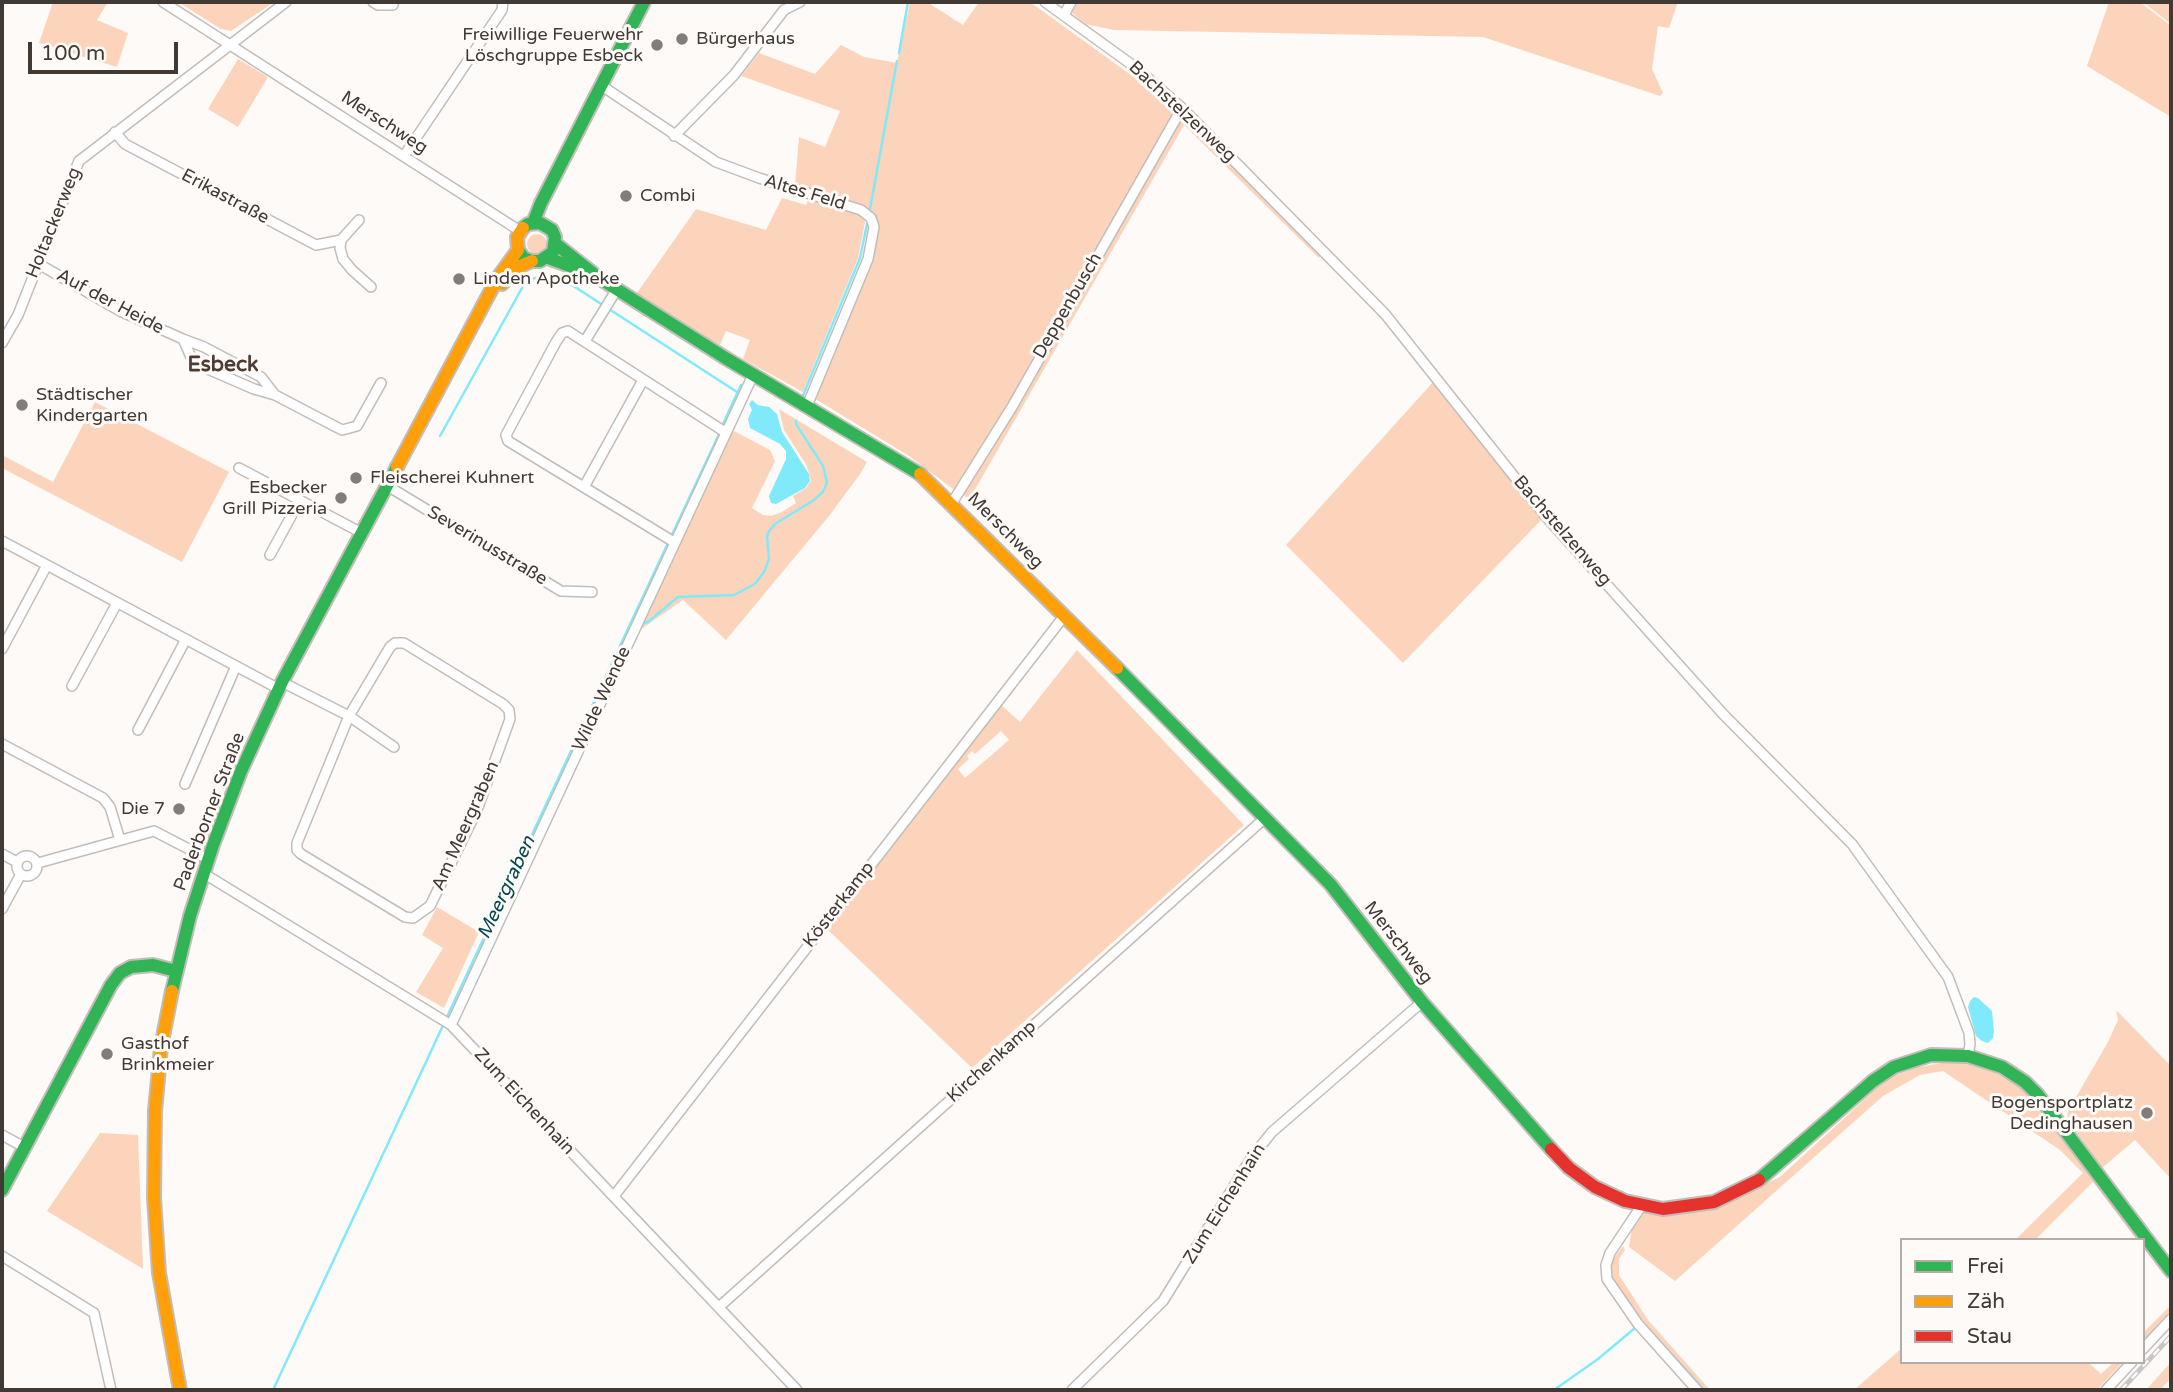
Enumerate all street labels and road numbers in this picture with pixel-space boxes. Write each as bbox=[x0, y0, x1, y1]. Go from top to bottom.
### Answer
street label: Bachstelzenweg bbox=[1124, 57, 1240, 167]
street label: Merschweg bbox=[337, 87, 431, 159]
street label: Holtackerweg bbox=[22, 164, 86, 282]
street label: Erikastraße bbox=[178, 165, 272, 229]
street label: Altes Feld bbox=[762, 170, 848, 216]
street label: Deppenbusch bbox=[1029, 249, 1107, 363]
street label: Auf der Heide bbox=[53, 265, 167, 339]
street label: Bachstelzenweg bbox=[1508, 472, 1616, 590]
street label: Merschweg bbox=[962, 488, 1048, 574]
street label: Severinusstraße bbox=[423, 502, 551, 590]
street label: Wilde Wende bbox=[568, 643, 636, 755]
street label: Paderborner Straße bbox=[170, 730, 250, 894]
street label: Am Meergraben bbox=[428, 758, 504, 894]
street label: Kösterkamp bbox=[799, 858, 879, 952]
street label: Merschweg bbox=[1359, 897, 1437, 989]
street label: Kirchenkamp bbox=[943, 1016, 1041, 1108]
street label: Zum Eichenhain bbox=[469, 1044, 579, 1160]
street label: Zum Eichenhain bbox=[1179, 1140, 1271, 1268]

